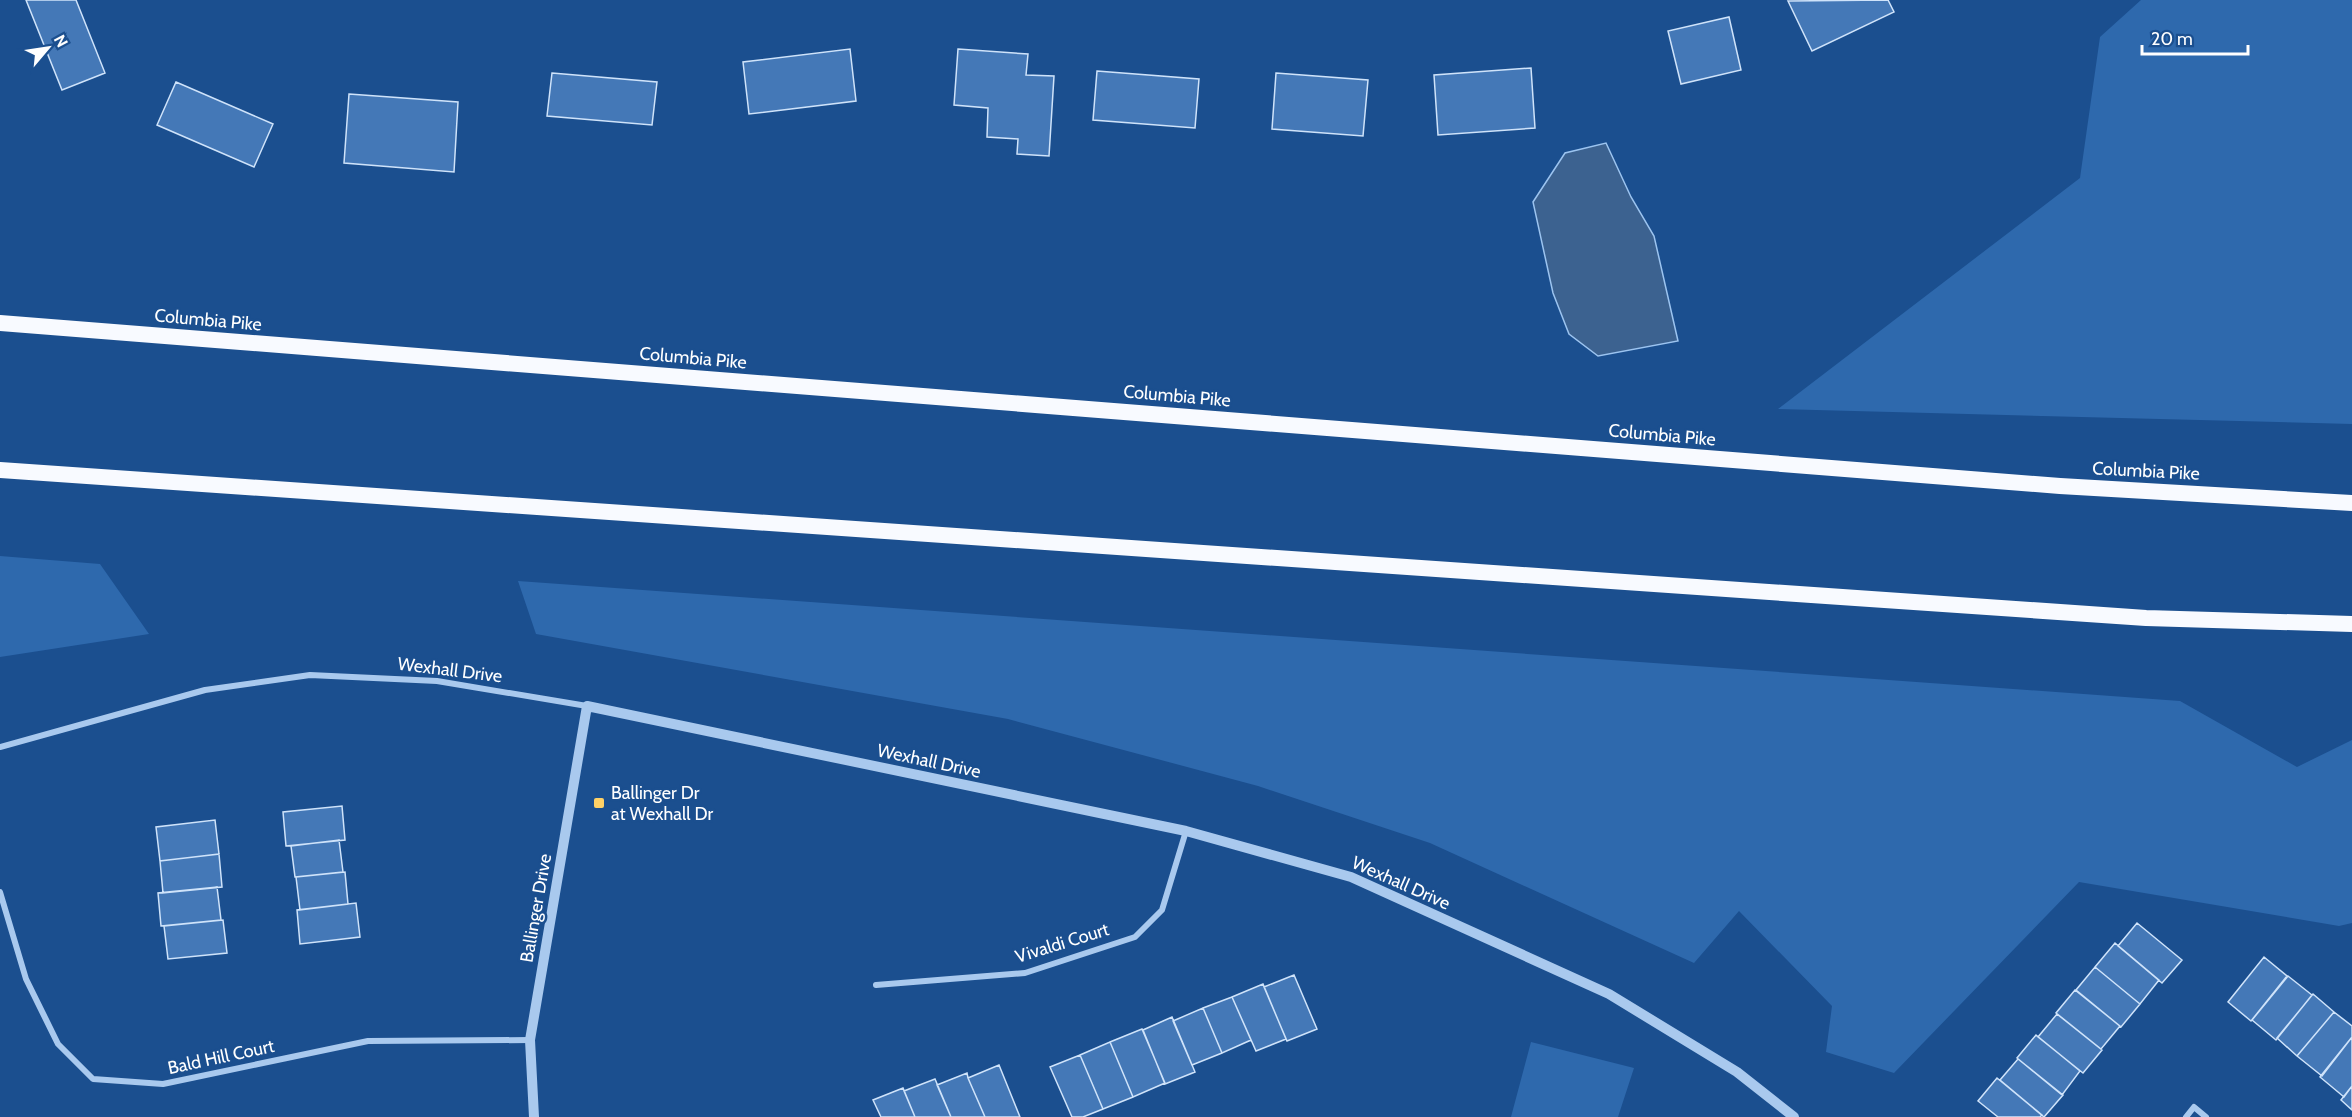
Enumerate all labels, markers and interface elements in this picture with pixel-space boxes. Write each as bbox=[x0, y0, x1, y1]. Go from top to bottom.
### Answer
north arrow bbox=[18, 18, 78, 78]
scale bar bbox=[2142, 18, 2248, 56]
text: 20 m bbox=[2151, 28, 2193, 50]
text: N bbox=[50, 31, 72, 51]
street label: Columbia Pike bbox=[153, 304, 263, 336]
street label: Columbia Pike bbox=[638, 342, 748, 374]
street label: Columbia Pike bbox=[1122, 380, 1232, 412]
street label: Columbia Pike bbox=[1607, 419, 1717, 451]
street label: Columbia Pike bbox=[2092, 457, 2200, 485]
street label: Wexhall Drive bbox=[396, 653, 504, 687]
street label: Wexhall Drive bbox=[875, 739, 983, 783]
place label: Ballinger Dr at Wexhall Dr bbox=[611, 782, 713, 825]
marker: Ballinger Dr at Wexhall Dr bbox=[592, 796, 606, 810]
street label: Ballinger Drive bbox=[516, 852, 556, 964]
street label: Wexhall Drive bbox=[1348, 852, 1454, 914]
street label: Vivaldi Court bbox=[1012, 918, 1112, 968]
street label: Bald Hill Court bbox=[166, 1035, 276, 1079]

